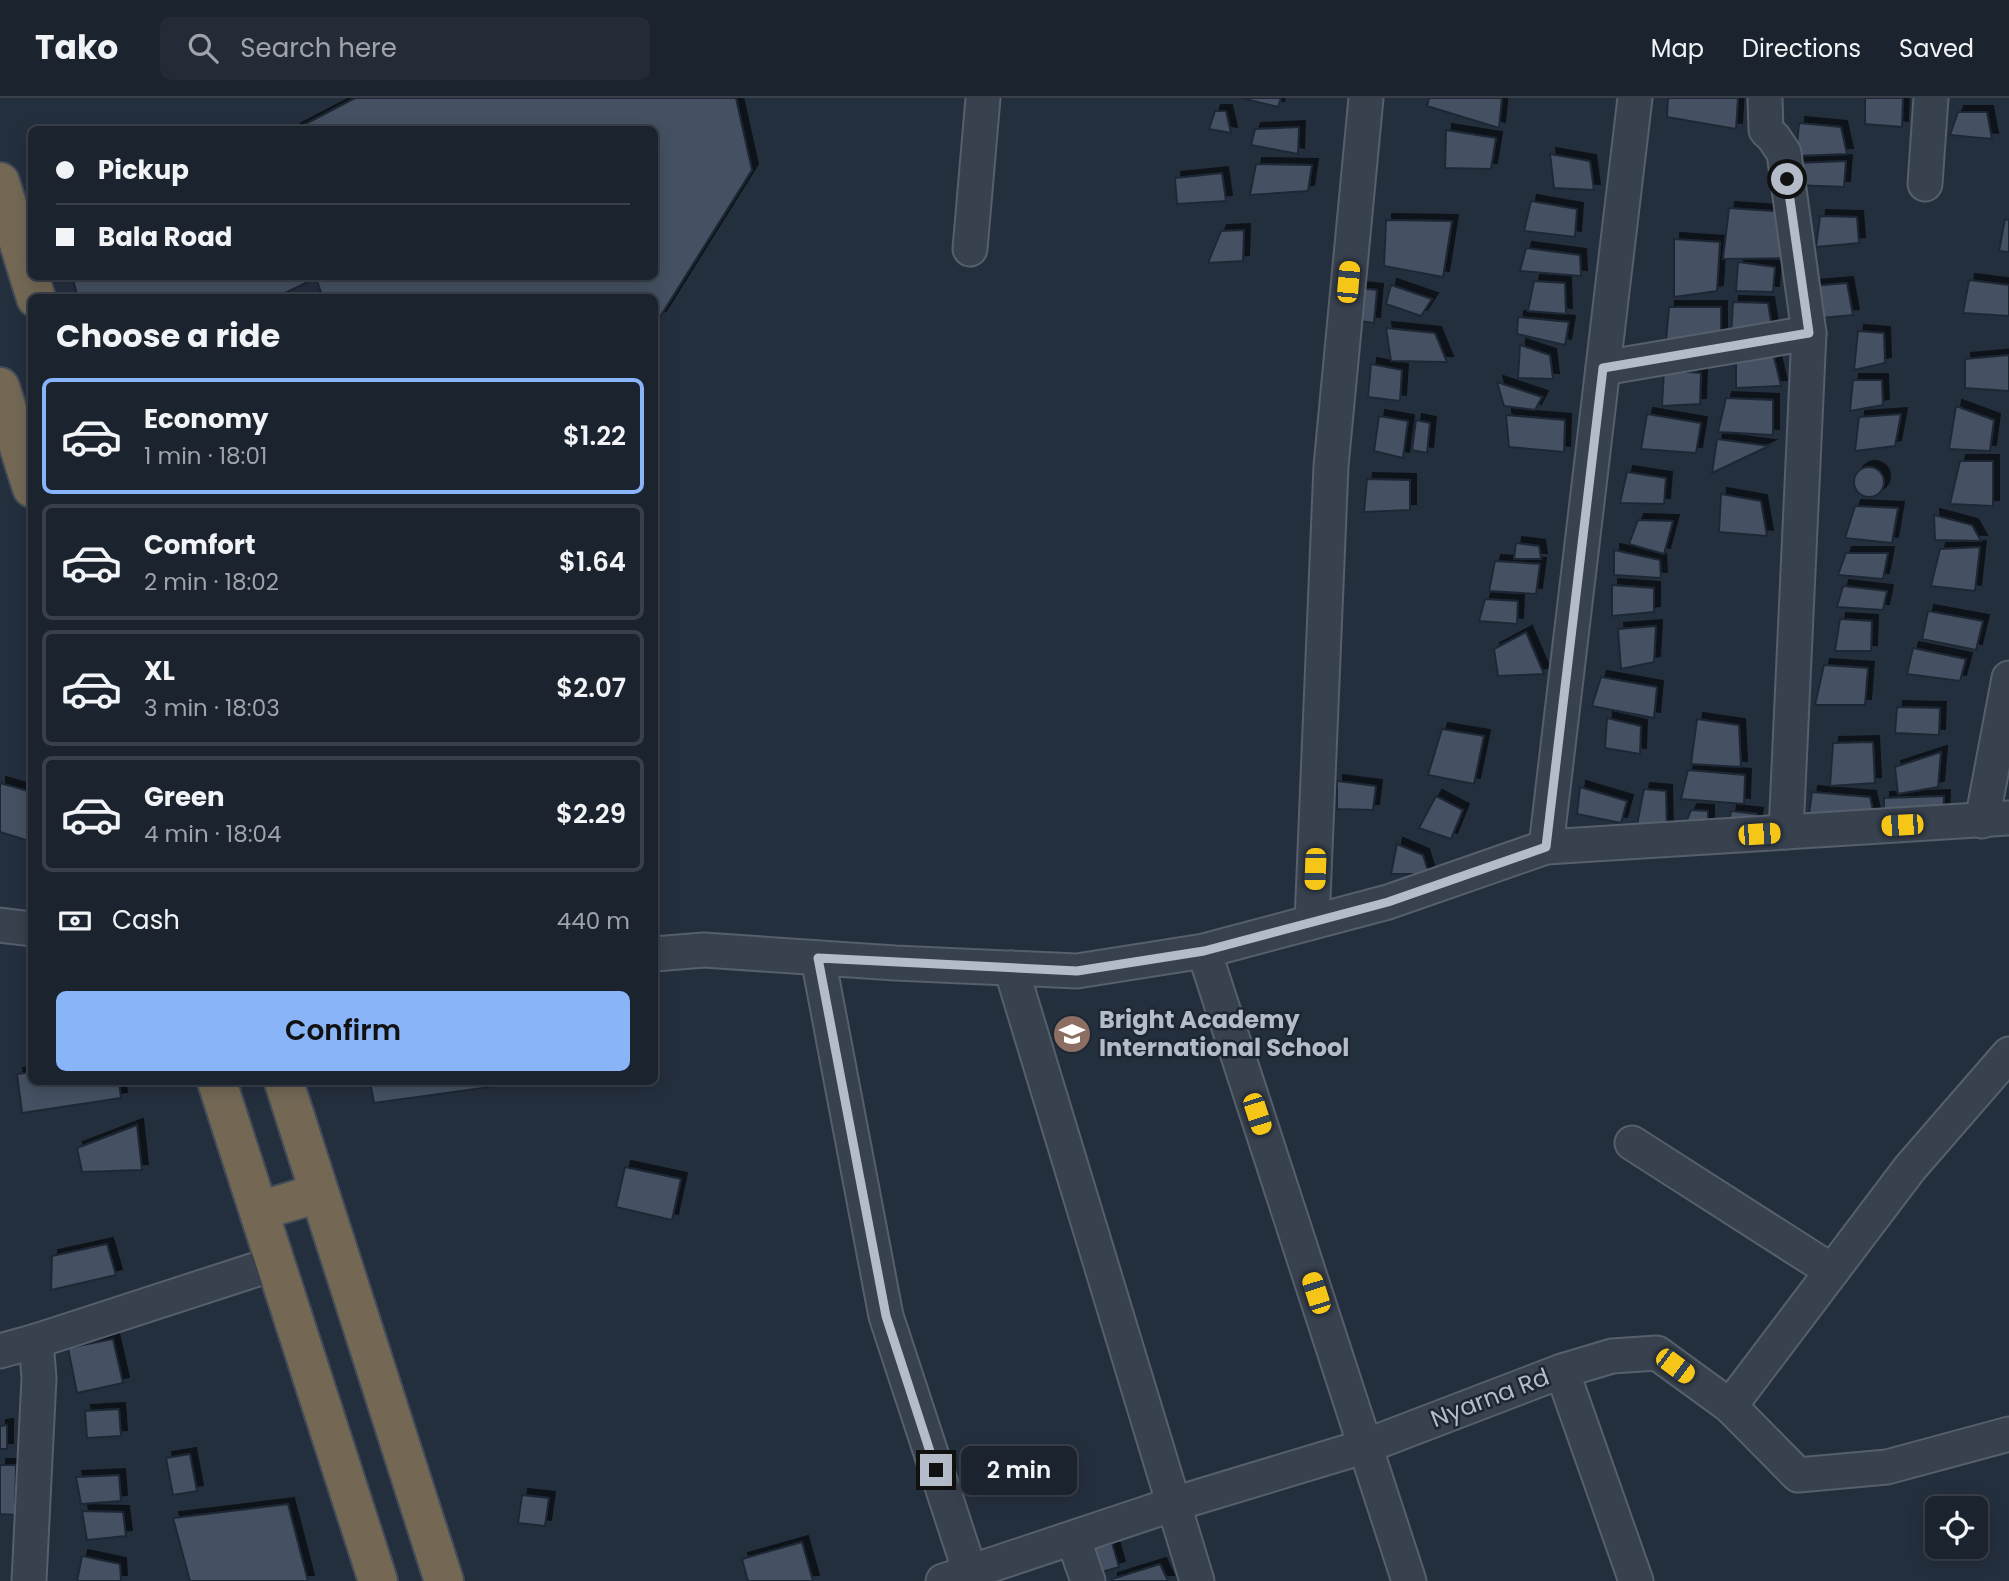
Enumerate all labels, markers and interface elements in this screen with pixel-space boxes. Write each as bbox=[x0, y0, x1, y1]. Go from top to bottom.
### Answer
search box bbox=[160, 17, 650, 80]
text: Tako bbox=[35, 24, 118, 71]
icon: search bbox=[184, 29, 222, 67]
text: Search here bbox=[240, 30, 397, 66]
text: Map bbox=[1651, 32, 1704, 65]
text: Directions bbox=[1742, 32, 1861, 65]
text: Saved bbox=[1899, 32, 1974, 65]
text: Pickup bbox=[98, 152, 189, 188]
route start bbox=[1771, 163, 1803, 195]
text: Bala Road bbox=[98, 219, 232, 255]
car bbox=[1336, 260, 1361, 304]
text: Choose a ride bbox=[56, 313, 280, 358]
text: Economy bbox=[144, 401, 268, 437]
icon: car bbox=[60, 405, 123, 468]
text: $1.22 bbox=[563, 418, 626, 454]
text: 1 min · 18:01 bbox=[144, 440, 267, 472]
text: Comfort bbox=[144, 527, 256, 563]
icon: car bbox=[60, 531, 123, 594]
text: $1.64 bbox=[559, 544, 626, 580]
text: 2 min · 18:02 bbox=[144, 566, 279, 598]
text: XL bbox=[144, 653, 175, 689]
icon: car bbox=[60, 657, 123, 720]
text: $2.07 bbox=[556, 670, 626, 706]
text: 3 min · 18:03 bbox=[144, 692, 280, 724]
text: Green bbox=[144, 779, 225, 815]
icon: car bbox=[60, 783, 123, 846]
text: $2.29 bbox=[556, 796, 626, 832]
car bbox=[1881, 813, 1924, 837]
text: 4 min · 18:04 bbox=[144, 818, 282, 850]
car bbox=[1738, 822, 1781, 846]
car bbox=[1304, 848, 1327, 890]
icon: cash bbox=[56, 902, 94, 940]
text: Cash bbox=[112, 902, 180, 938]
text: 440 m bbox=[557, 905, 630, 937]
button: Confirm bbox=[56, 991, 630, 1071]
place label: Bright Academy International School bbox=[1099, 1003, 1349, 1064]
school or university icon: Bright Academy International School bbox=[1051, 1013, 1093, 1055]
car bbox=[1241, 1091, 1274, 1137]
car bbox=[1300, 1270, 1333, 1316]
car bbox=[1652, 1345, 1699, 1387]
street label: Nyarna Rd bbox=[1426, 1360, 1554, 1435]
callout: 2 min bbox=[960, 1446, 1076, 1494]
route end bbox=[920, 1454, 952, 1486]
text: 2 min bbox=[987, 1454, 1051, 1486]
map controls bbox=[1925, 1496, 1988, 1559]
button: locate bbox=[1925, 1496, 1988, 1559]

